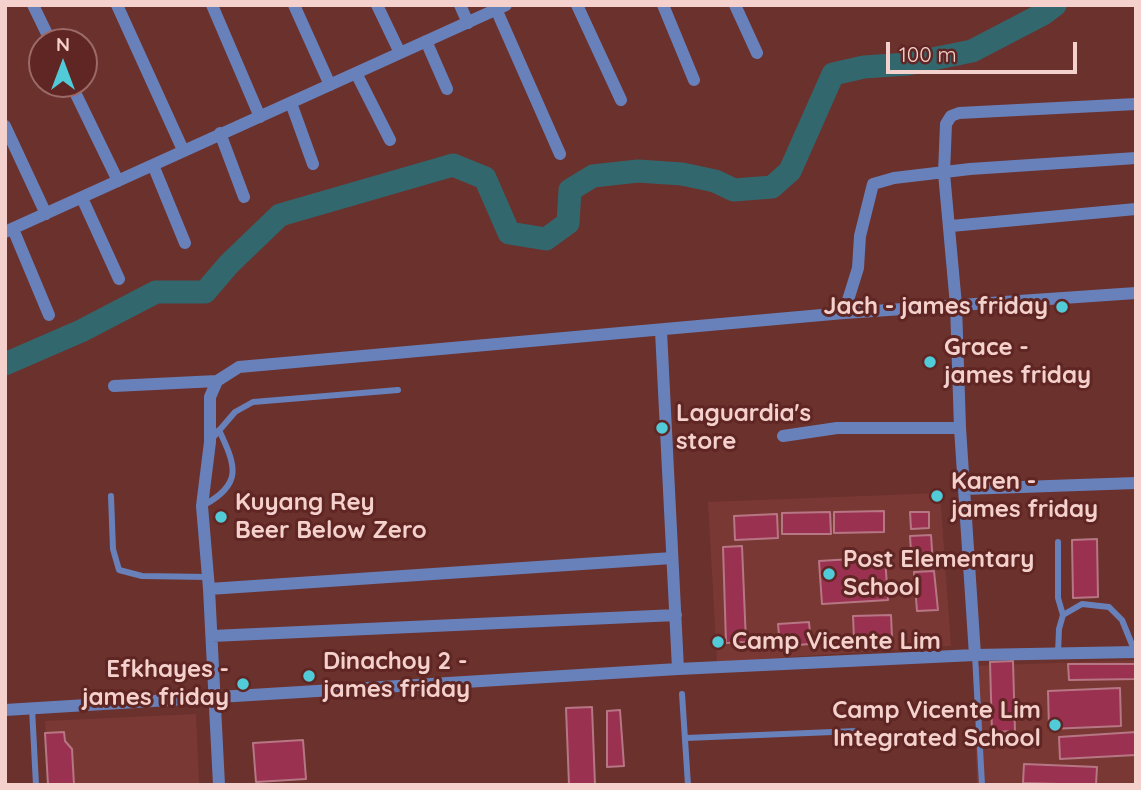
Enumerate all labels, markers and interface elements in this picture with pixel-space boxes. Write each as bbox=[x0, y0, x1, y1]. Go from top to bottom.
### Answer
north arrow bbox=[28, 28, 98, 98]
scale bar bbox=[889, 28, 1080, 72]
text: N bbox=[56, 32, 70, 56]
text: 100 m bbox=[899, 41, 957, 67]
place label: Jach - james friday bbox=[823, 293, 1048, 321]
marker: Jach - james friday bbox=[1054, 299, 1070, 315]
place label: Grace - james friday bbox=[944, 334, 1091, 390]
marker: Grace - james friday bbox=[922, 354, 938, 370]
place label: Laguardia's store bbox=[676, 400, 811, 456]
marker: Laguardia's store bbox=[654, 420, 670, 436]
place label: Karen - james friday bbox=[951, 468, 1098, 524]
marker: Karen - james friday bbox=[929, 488, 945, 504]
place label: Kuyang Rey Beer Below Zero bbox=[235, 489, 427, 545]
marker: Kuyang Rey Beer Below Zero bbox=[213, 509, 229, 525]
place label: Post Elementary School bbox=[843, 546, 1034, 602]
marker: Post Elementary School bbox=[821, 566, 837, 582]
place label: Camp Vicente Lim bbox=[732, 628, 941, 656]
marker: Camp Vicente Lim bbox=[710, 634, 726, 650]
place label: Dinachoy 2 - james friday bbox=[323, 648, 470, 704]
place label: Efkhayes - james friday bbox=[82, 656, 229, 712]
marker: Dinachoy 2 - james friday bbox=[301, 668, 317, 684]
marker: Efkhayes - james friday bbox=[235, 676, 251, 692]
place label: Camp Vicente Lim Integrated School bbox=[832, 697, 1041, 753]
marker: Camp Vicente Lim Integrated School bbox=[1047, 717, 1063, 733]

